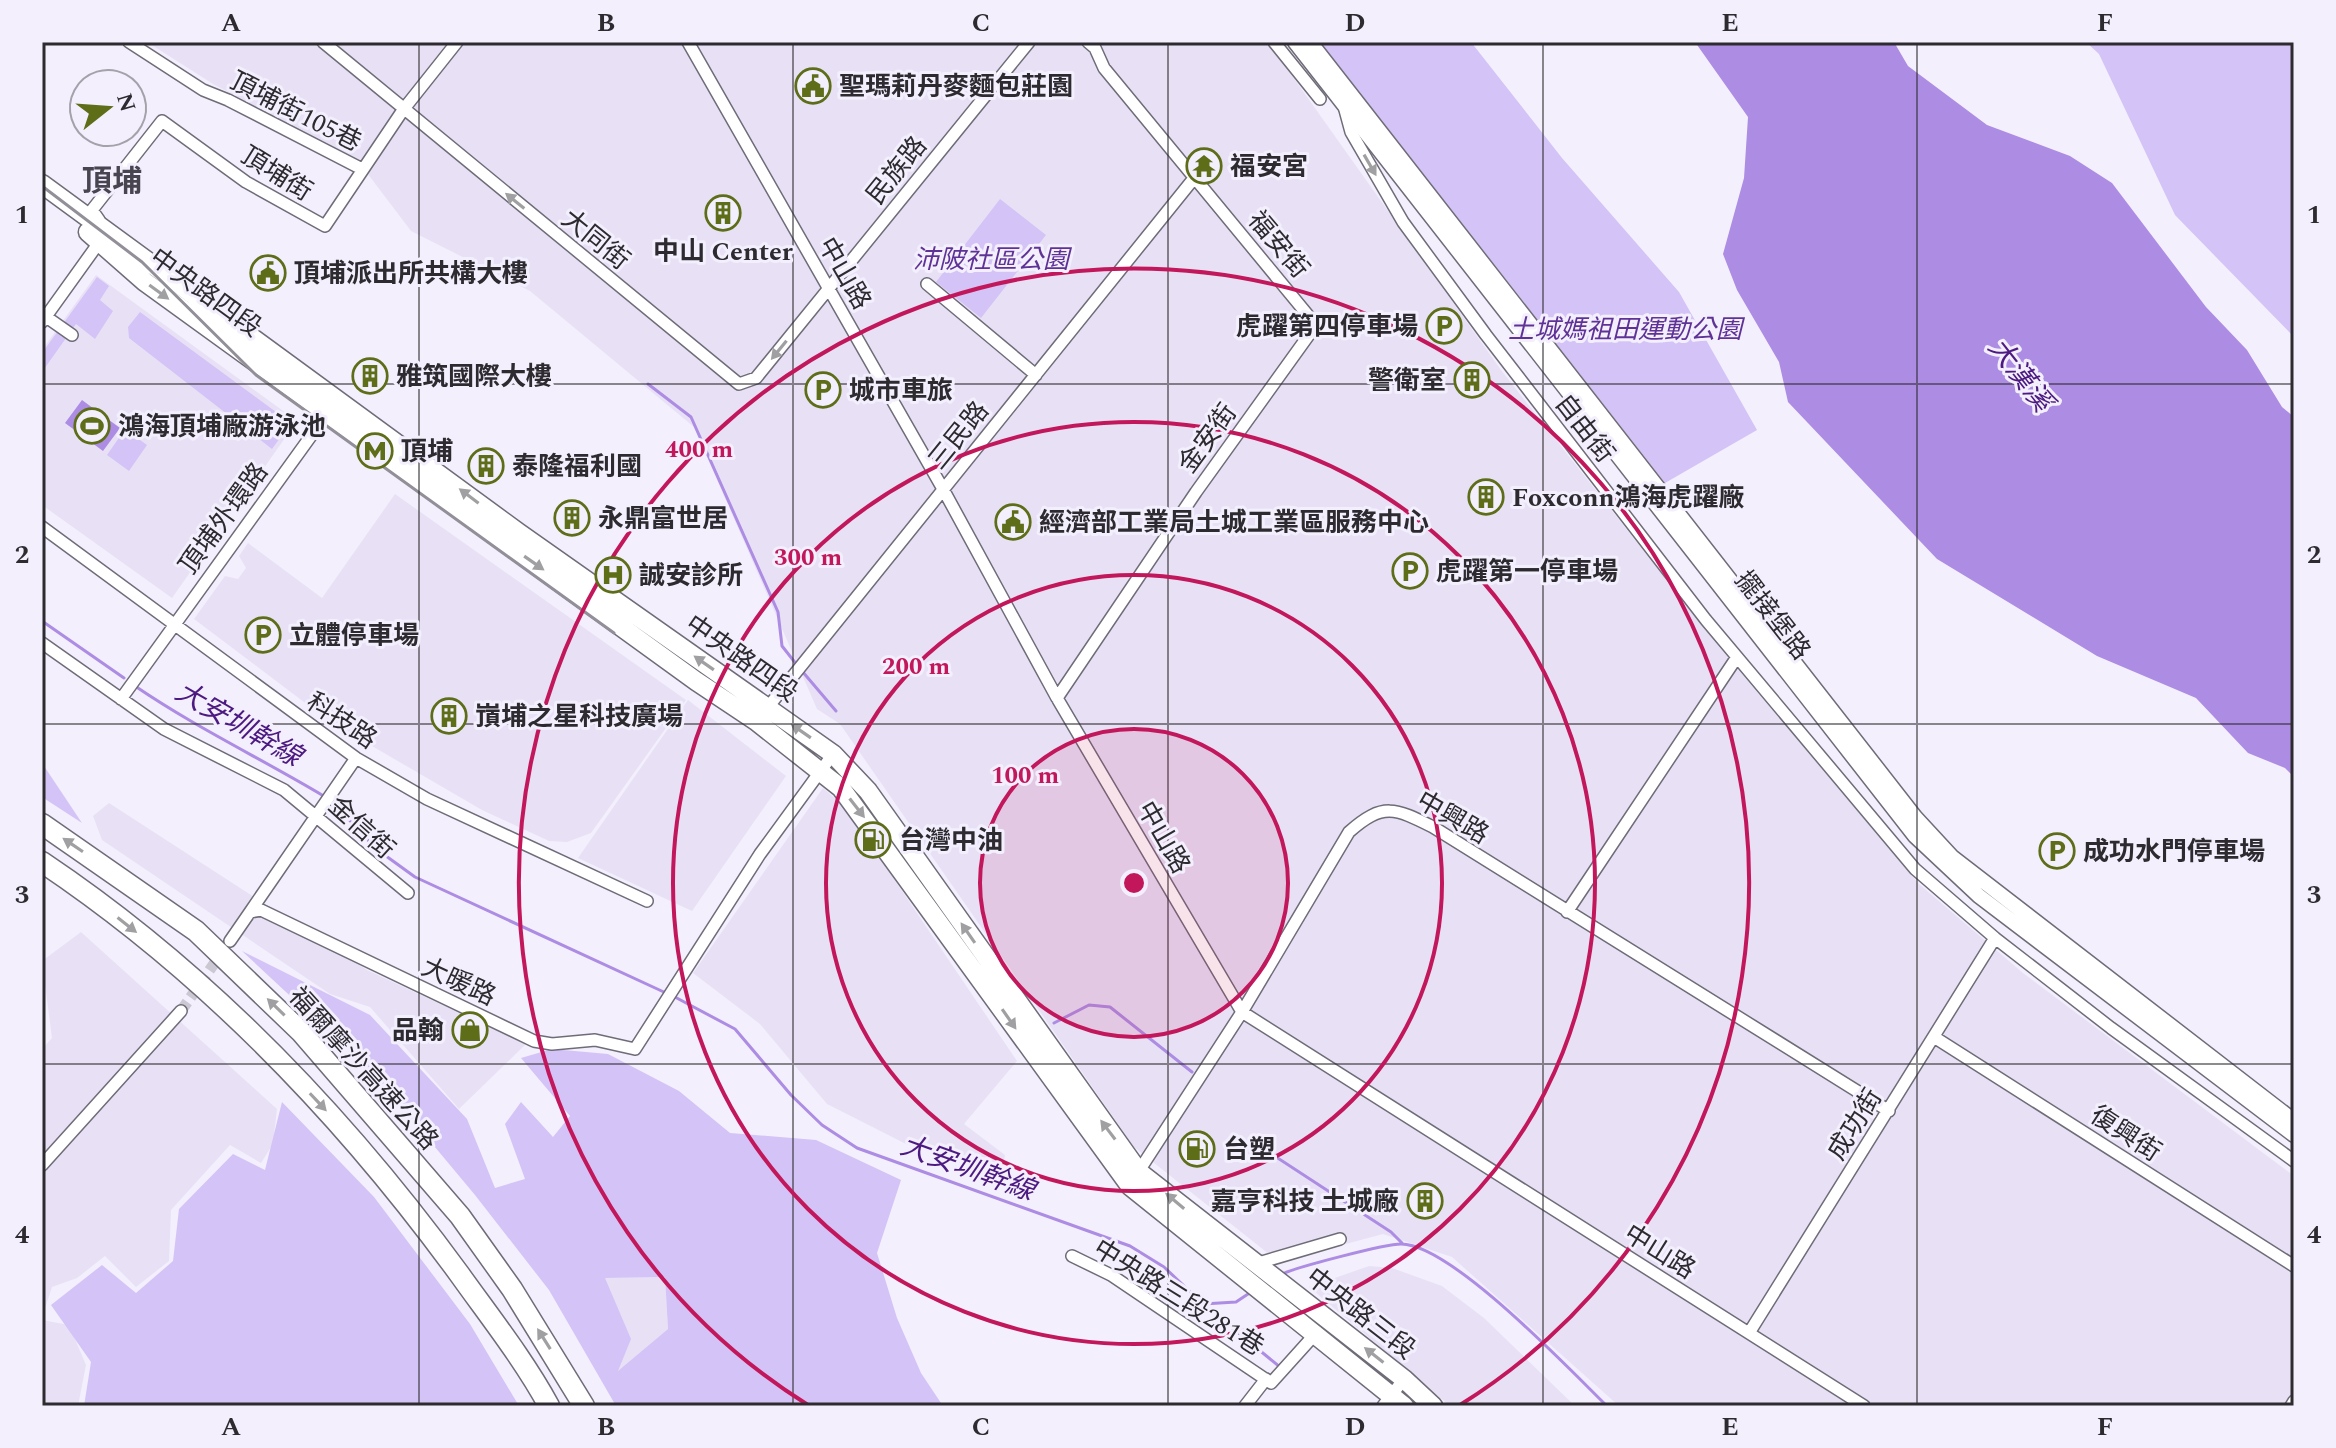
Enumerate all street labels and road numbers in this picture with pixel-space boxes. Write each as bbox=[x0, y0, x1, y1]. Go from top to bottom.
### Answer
street label: 頂埔街105巷 bbox=[223, 62, 368, 162]
street label: 民族路 bbox=[857, 128, 937, 214]
street label: 頂埔街 bbox=[233, 136, 320, 211]
street label: 大同街 bbox=[552, 200, 638, 280]
street label: 福安街 bbox=[1238, 202, 1319, 287]
street label: 中山路 bbox=[807, 230, 881, 317]
street label: 中央路四段 bbox=[141, 238, 270, 347]
street label: 自由街 bbox=[1544, 386, 1624, 472]
street label: 三民路 bbox=[919, 393, 999, 479]
street label: 金安街 bbox=[1169, 395, 1247, 482]
street label: 頂埔外環路 bbox=[169, 454, 278, 583]
street label: 擺接堡路 bbox=[1724, 562, 1820, 669]
street label: 中央路四段 bbox=[677, 605, 806, 712]
street label: 科技路 bbox=[298, 682, 385, 759]
street label: 中興路 bbox=[1409, 781, 1496, 855]
street label: 金信街 bbox=[319, 787, 404, 869]
street label: 中山路 bbox=[1126, 794, 1200, 881]
street label: 大暖路 bbox=[415, 947, 502, 1017]
street label: 福爾摩沙高速公路 bbox=[279, 978, 448, 1159]
street label: 成功街 bbox=[1817, 1081, 1892, 1168]
street label: 復興街 bbox=[2082, 1096, 2169, 1172]
street label: 中山路 bbox=[1616, 1214, 1703, 1289]
street label: 中央路三段281巷 bbox=[1085, 1229, 1272, 1366]
street label: 中央路三段 bbox=[1297, 1258, 1424, 1370]

